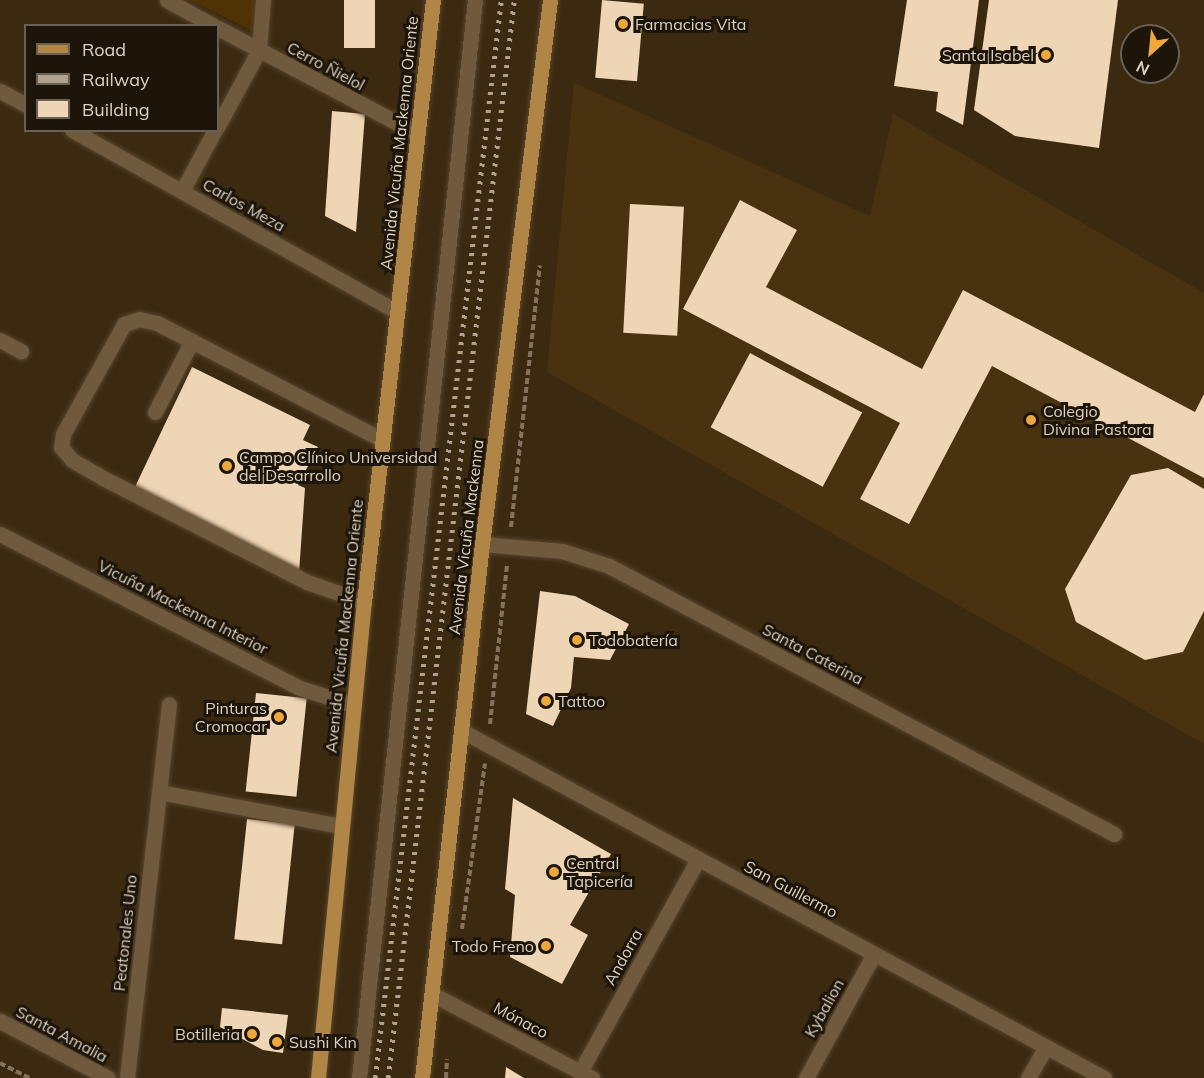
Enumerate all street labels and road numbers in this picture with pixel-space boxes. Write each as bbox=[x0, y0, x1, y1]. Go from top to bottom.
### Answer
street label: Avenida Vicuña Mackenna Oriente bbox=[376, 15, 422, 271]
street label: Cerro Ñielol bbox=[284, 38, 368, 94]
street label: Carlos Meza bbox=[199, 174, 289, 236]
street label: Avenida Vicuña Mackenna bbox=[444, 438, 488, 636]
street label: Avenida Vicuña Mackenna Oriente bbox=[321, 498, 367, 754]
street label: Vicuña Mackenna Interior bbox=[95, 556, 271, 658]
street label: Santa Caterina bbox=[759, 619, 867, 689]
street label: San Guillermo bbox=[741, 856, 841, 922]
street label: Peatonales Uno bbox=[109, 874, 141, 992]
street label: Andorra bbox=[600, 926, 646, 988]
street label: Kybalion bbox=[800, 976, 848, 1040]
street label: Mónaco bbox=[491, 998, 551, 1042]
street label: Santa Amalia bbox=[13, 1002, 111, 1066]

